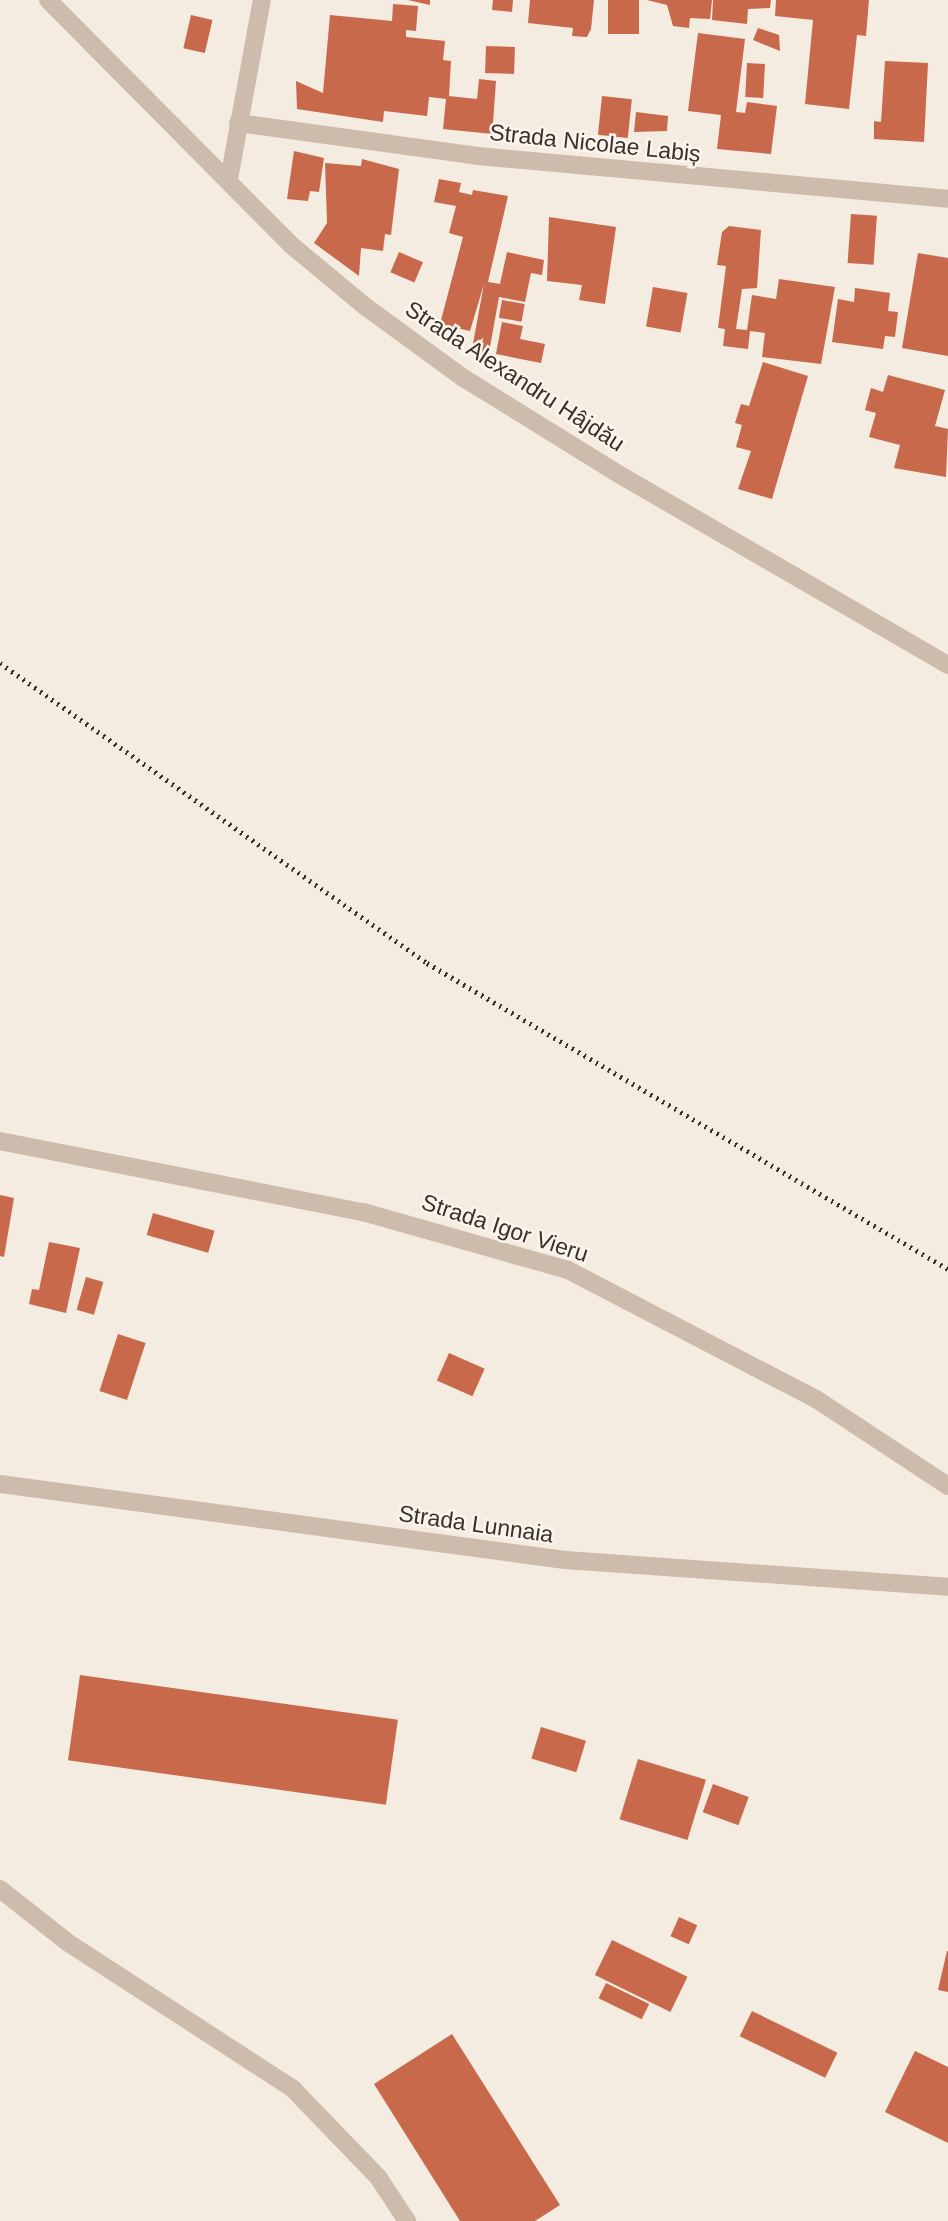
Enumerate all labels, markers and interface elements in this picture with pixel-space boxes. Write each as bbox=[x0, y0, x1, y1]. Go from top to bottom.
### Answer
street label: Strada Nicolae Labiș bbox=[488, 118, 702, 168]
street label: Strada Alexandru Hâjdău bbox=[400, 294, 630, 458]
street label: Strada Igor Vieru bbox=[418, 1188, 592, 1268]
street label: Strada Lunnaia bbox=[397, 1499, 555, 1549]

